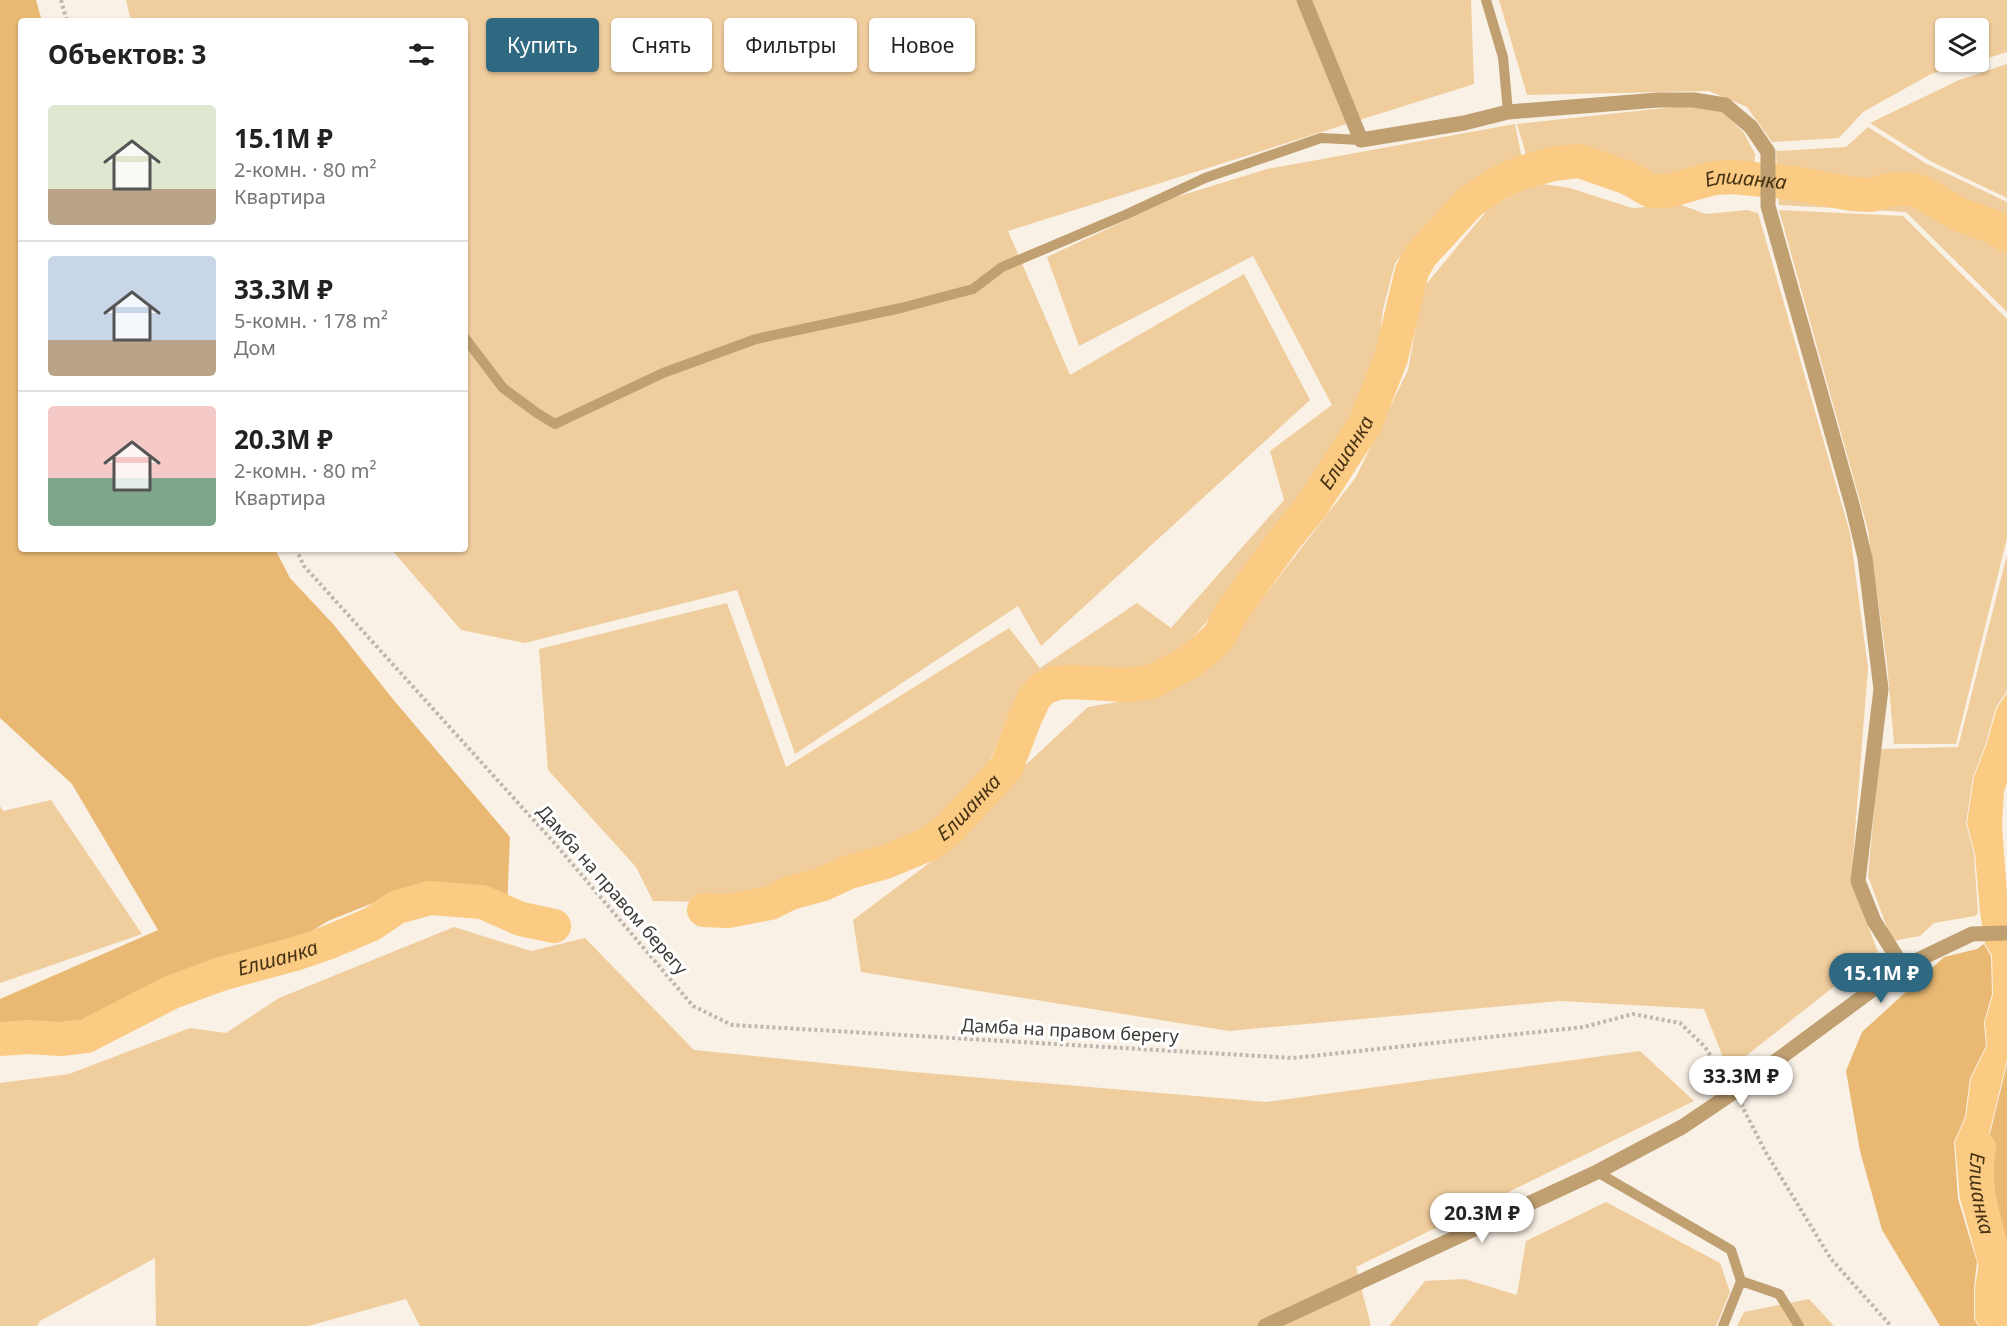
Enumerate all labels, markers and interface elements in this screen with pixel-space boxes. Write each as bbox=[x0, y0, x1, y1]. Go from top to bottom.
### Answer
chip: Купить bbox=[486, 18, 599, 72]
chip: Снять bbox=[611, 18, 712, 72]
chip: Фильтры bbox=[724, 18, 857, 72]
chip: Новое bbox=[869, 18, 975, 72]
map controls bbox=[1935, 18, 1989, 72]
button: layers bbox=[1935, 18, 1989, 72]
text: Объектов: 3 bbox=[48, 36, 206, 72]
icon: filters bbox=[405, 38, 438, 71]
text: 15.1M ₽ bbox=[234, 120, 333, 156]
icon: home bbox=[96, 129, 168, 201]
text: 2-комн. · 80 m² bbox=[234, 156, 377, 183]
water label: Елшанка bbox=[1701, 162, 1788, 195]
text: Квартира bbox=[234, 183, 326, 210]
text: 33.3M ₽ bbox=[234, 271, 333, 307]
icon: home bbox=[96, 280, 168, 352]
text: 5-комн. · 178 m² bbox=[234, 307, 388, 334]
text: Дом bbox=[234, 334, 276, 361]
water label: Елшанка bbox=[1312, 412, 1380, 494]
text: 20.3M ₽ bbox=[234, 421, 333, 457]
icon: home bbox=[96, 430, 168, 502]
text: 2-комн. · 80 m² bbox=[234, 457, 377, 484]
text: Квартира bbox=[234, 484, 326, 511]
water label: Елшанка bbox=[931, 768, 1007, 847]
street label: Дамба на правом берегу bbox=[532, 799, 694, 980]
water label: Елшанка bbox=[234, 933, 321, 982]
pin: 15.1M ₽ bbox=[1826, 953, 1936, 1004]
text: 15.1M ₽ bbox=[1843, 959, 1919, 986]
street label: Дамба на правом берегу bbox=[961, 1012, 1180, 1048]
pin: 33.3M ₽ bbox=[1686, 1056, 1796, 1107]
text: 33.3M ₽ bbox=[1703, 1062, 1779, 1089]
water label: Елшанка bbox=[1964, 1151, 2001, 1237]
pin: 20.3M ₽ bbox=[1427, 1193, 1537, 1244]
text: 20.3M ₽ bbox=[1444, 1199, 1520, 1226]

